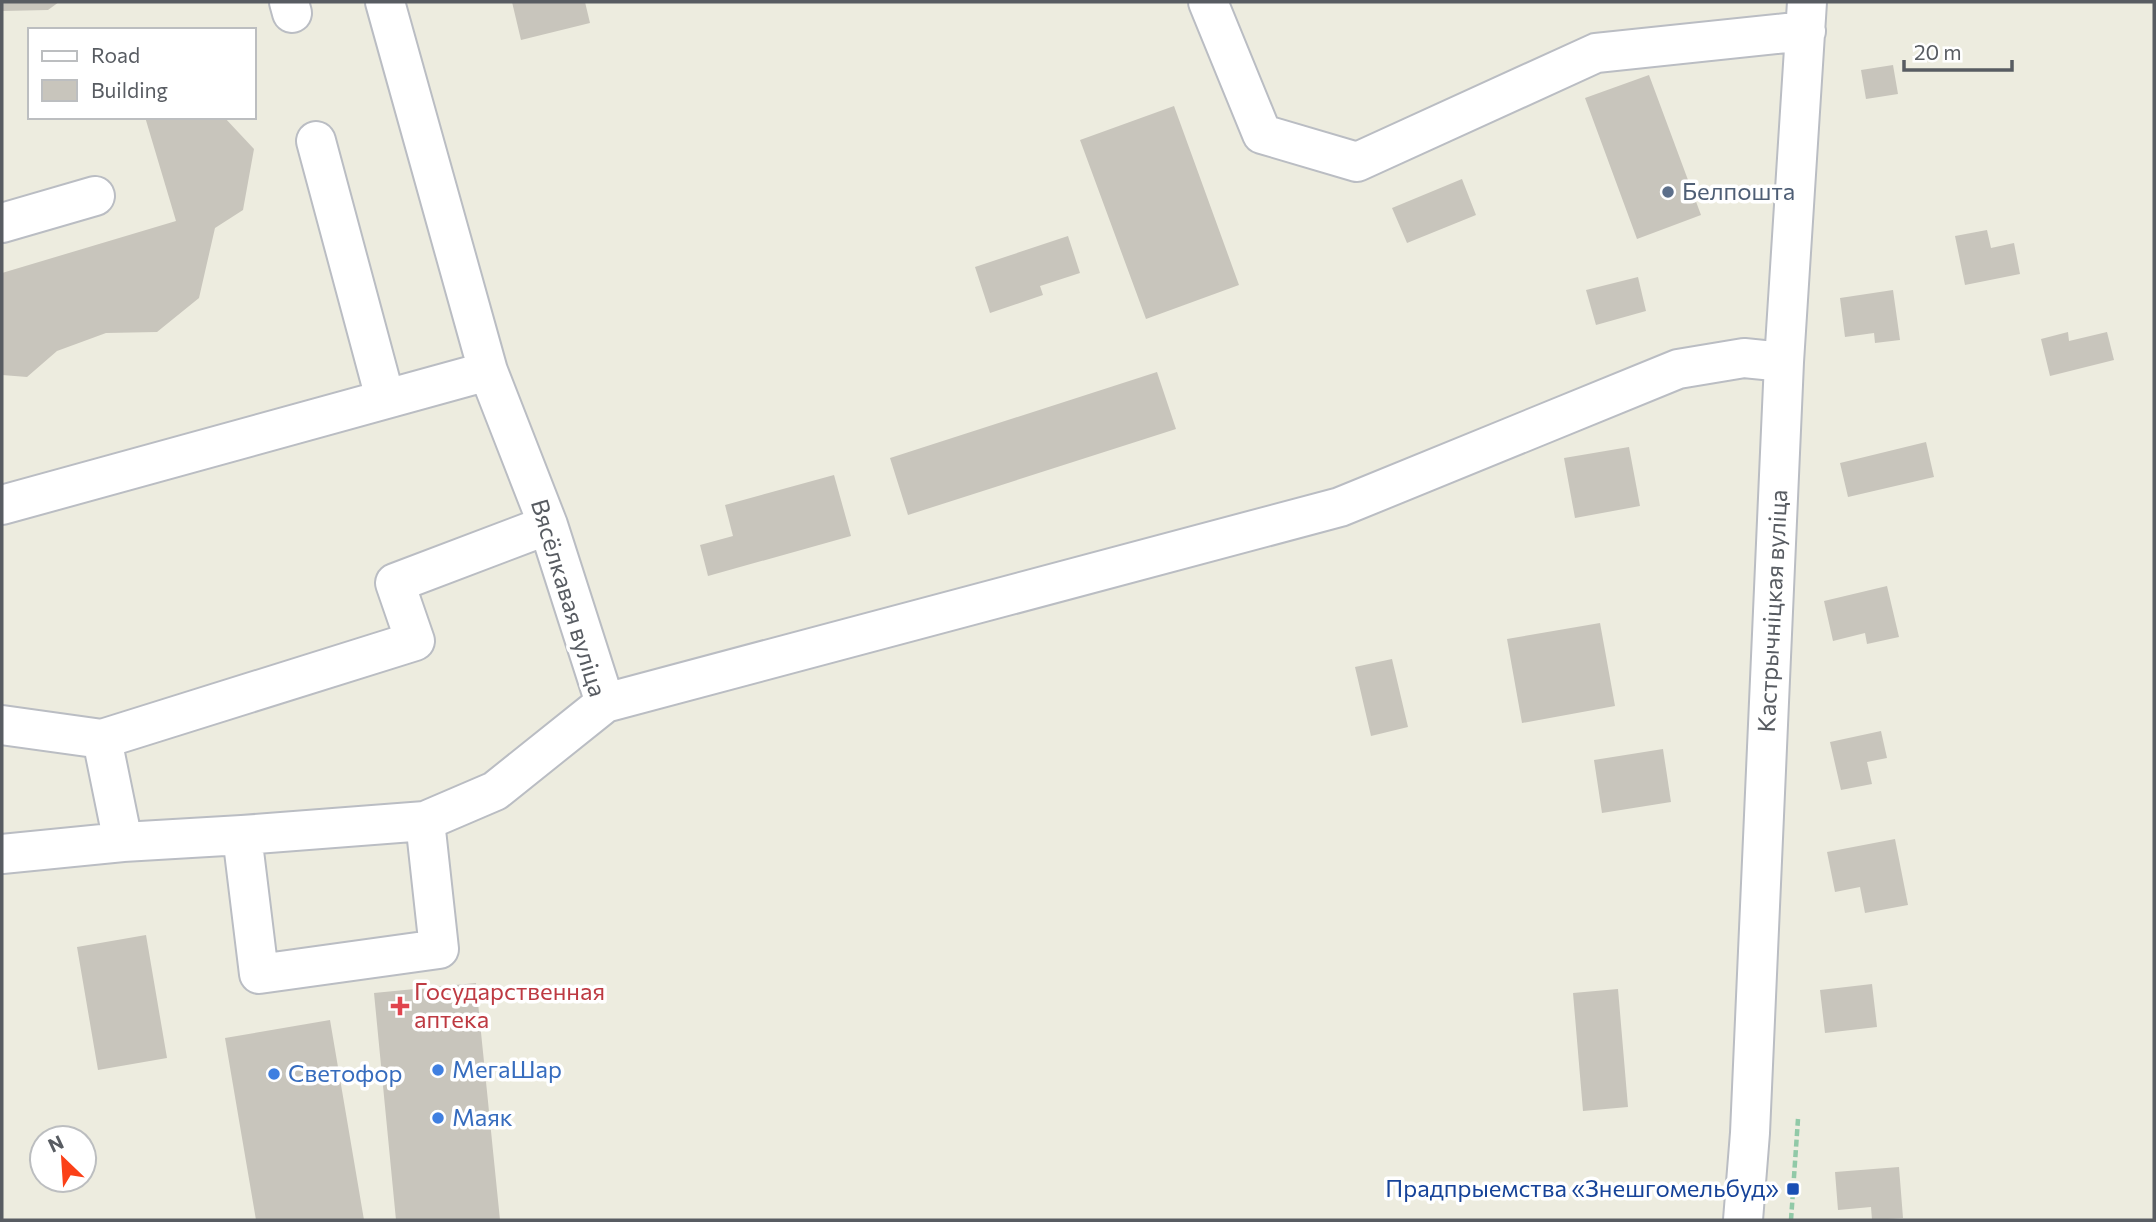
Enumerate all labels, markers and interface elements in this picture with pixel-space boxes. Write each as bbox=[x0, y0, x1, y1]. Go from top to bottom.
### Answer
legend bbox=[28, 28, 256, 119]
scale bar bbox=[1904, 28, 2012, 72]
text: 20 m bbox=[1914, 39, 1962, 64]
text: Road bbox=[91, 42, 140, 67]
text: Building bbox=[91, 77, 168, 102]
place label: Белпошта bbox=[1682, 176, 1795, 205]
marker: Белпошта bbox=[1660, 184, 1676, 200]
street label: Кастрычніцкая вуліца bbox=[1751, 489, 1792, 733]
street label: Вясёлкавая вуліца bbox=[526, 495, 613, 700]
place label: Государственная аптека bbox=[414, 976, 605, 1033]
marker: Государственная аптека bbox=[392, 998, 408, 1014]
place label: МегаШар bbox=[452, 1054, 562, 1083]
place label: Светофор bbox=[288, 1058, 403, 1087]
marker: МегаШар bbox=[430, 1062, 446, 1078]
marker: Светофор bbox=[266, 1066, 282, 1082]
place label: Маяк bbox=[452, 1102, 513, 1131]
marker: Маяк bbox=[430, 1110, 446, 1126]
north arrow bbox=[28, 1124, 98, 1194]
text: N bbox=[44, 1130, 67, 1157]
place label: Прадпрыемства «Знешгомельбуд» bbox=[1385, 1173, 1779, 1202]
marker: Прадпрыемства «Знешгомельбуд» bbox=[1785, 1181, 1801, 1197]

